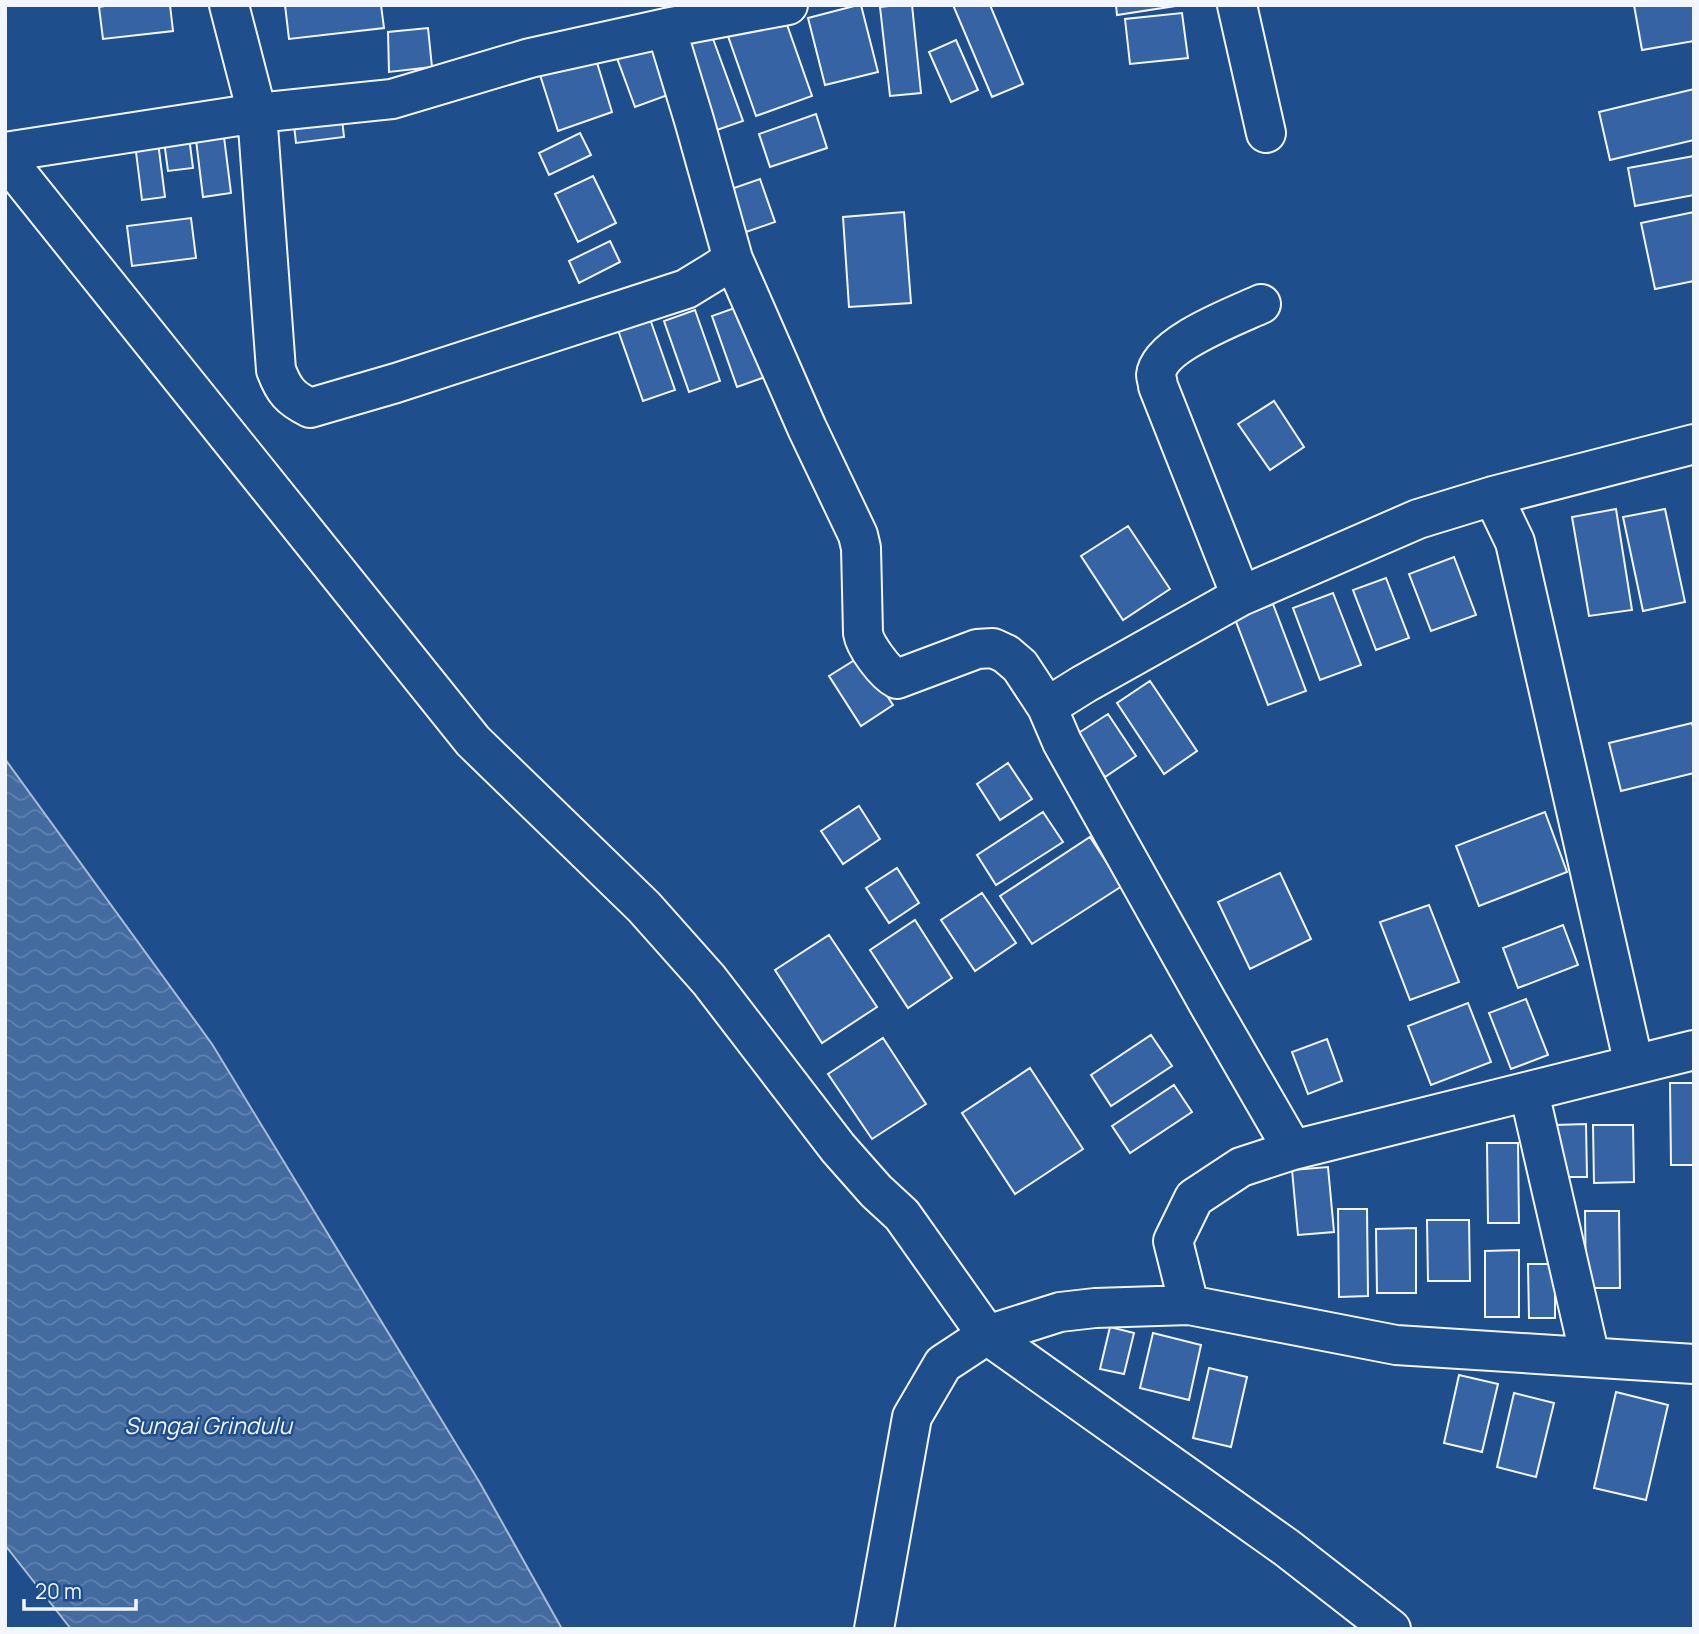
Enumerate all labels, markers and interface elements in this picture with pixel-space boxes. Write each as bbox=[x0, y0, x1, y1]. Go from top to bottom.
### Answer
water label: Sungai Grindulu bbox=[124, 1409, 294, 1441]
scale bar bbox=[24, 1568, 136, 1612]
text: 20 m bbox=[35, 1577, 82, 1605]

